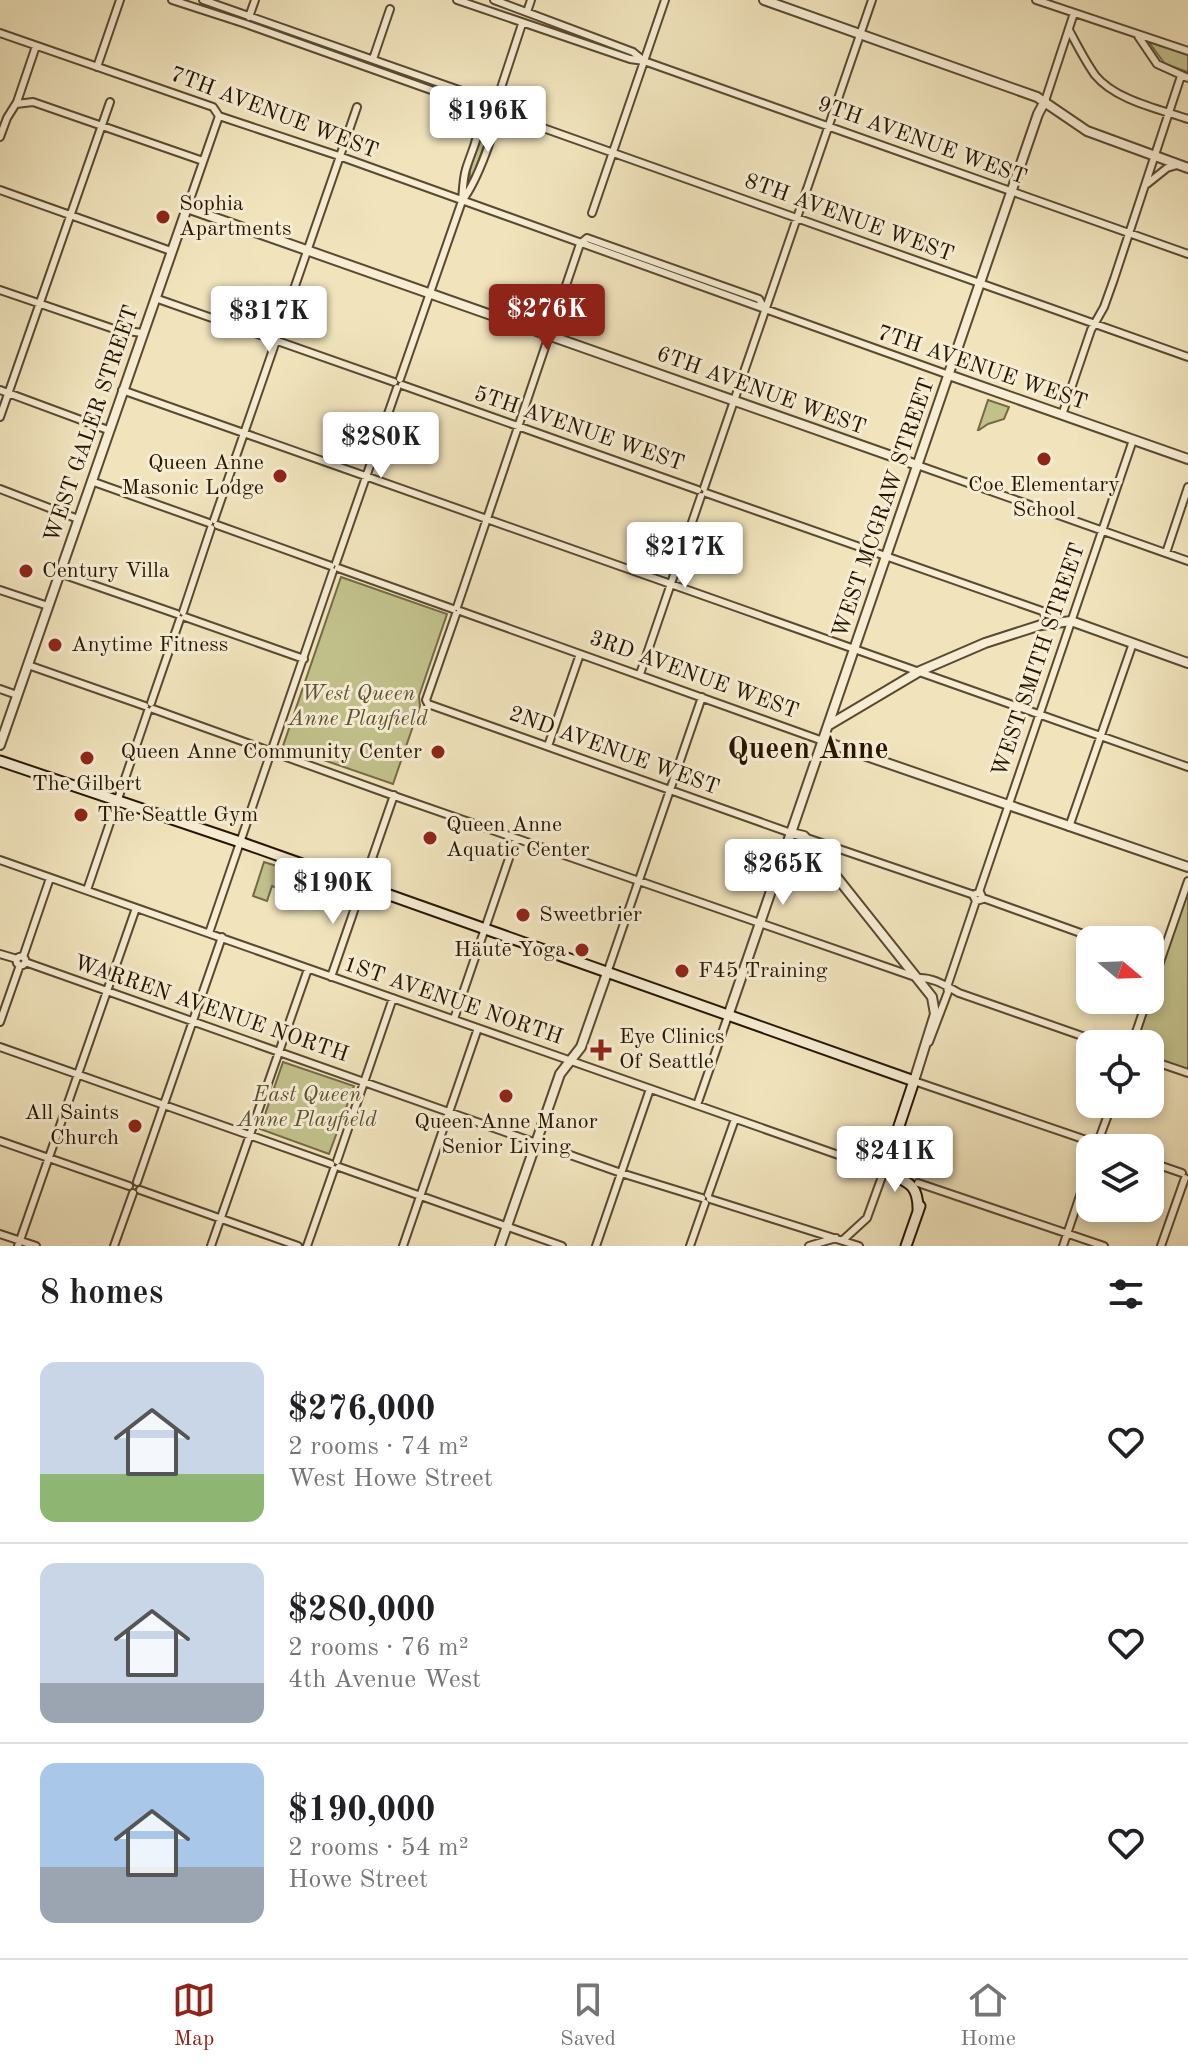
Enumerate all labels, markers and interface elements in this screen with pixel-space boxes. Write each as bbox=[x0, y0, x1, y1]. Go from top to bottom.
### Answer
street label: 7TH AVENUE WEST bbox=[167, 63, 381, 163]
pin: $196K bbox=[432, 86, 544, 154]
street label: 9TH AVENUE WEST bbox=[814, 93, 1030, 189]
text: $196K bbox=[448, 99, 528, 125]
street label: 8TH AVENUE WEST bbox=[741, 170, 957, 266]
place label: Sophia Apartments bbox=[179, 193, 292, 240]
marker: Sophia Apartments bbox=[154, 208, 172, 226]
pin: $276K bbox=[491, 284, 603, 352]
pin: $317K bbox=[213, 286, 325, 354]
text: $276K bbox=[507, 297, 587, 323]
text: $317K bbox=[229, 299, 309, 325]
street label: WEST GALER STREET bbox=[41, 303, 143, 545]
street label: 7TH AVENUE WEST bbox=[874, 322, 1090, 414]
street label: 6TH AVENUE WEST bbox=[653, 343, 869, 439]
street label: WEST MCGRAW STREET bbox=[829, 375, 939, 641]
street label: 5TH AVENUE WEST bbox=[471, 383, 687, 475]
pin: $280K bbox=[325, 412, 437, 480]
text: $280K bbox=[341, 425, 421, 451]
marker: Coe Elementary School bbox=[1035, 450, 1053, 468]
place label: Queen Anne Masonic Lodge bbox=[122, 452, 264, 499]
marker: Queen Anne Masonic Lodge bbox=[271, 467, 289, 485]
place label: Coe Elementary School bbox=[968, 474, 1120, 521]
pin: $217K bbox=[629, 522, 741, 590]
text: $217K bbox=[645, 535, 725, 561]
street label: WEST SMITH STREET bbox=[989, 540, 1089, 780]
place label: Century Villa bbox=[42, 560, 170, 582]
marker: Century Villa bbox=[17, 562, 35, 580]
street label: 3RD AVENUE WEST bbox=[587, 627, 801, 723]
place label: Anytime Fitness bbox=[71, 634, 228, 656]
marker: Anytime Fitness bbox=[46, 636, 64, 654]
park label: West Queen Anne Playfield bbox=[287, 683, 428, 730]
street label: 2ND AVENUE WEST bbox=[506, 703, 722, 799]
district label: Queen Anne bbox=[727, 735, 889, 765]
place label: Queen Anne Community Center bbox=[120, 741, 422, 763]
marker: Queen Anne Community Center bbox=[429, 743, 447, 761]
marker: The Gilbert bbox=[78, 749, 96, 767]
place label: The Gilbert bbox=[32, 773, 142, 795]
place label: The Seattle Gym bbox=[97, 804, 258, 826]
marker: The Seattle Gym bbox=[72, 806, 90, 824]
place label: Queen Anne Aquatic Center bbox=[446, 814, 589, 861]
marker: Queen Anne Aquatic Center bbox=[421, 829, 439, 847]
pin: $265K bbox=[727, 839, 839, 907]
text: $265K bbox=[743, 852, 823, 878]
pin: $190K bbox=[277, 858, 389, 926]
text: $190K bbox=[293, 871, 373, 897]
place label: Sweetbrier bbox=[539, 904, 642, 926]
marker: Sweetbrier bbox=[514, 906, 532, 924]
north arrow bbox=[1076, 926, 1164, 1014]
map controls bbox=[1076, 926, 1164, 1222]
place label: Häutē Yoga bbox=[454, 939, 566, 961]
marker: Häutē Yoga bbox=[573, 941, 591, 959]
street label: WARREN AVENUE NORTH bbox=[71, 952, 351, 1066]
street label: 1ST AVENUE NORTH bbox=[341, 953, 565, 1049]
place label: F45 Training bbox=[698, 960, 828, 982]
marker: F45 Training bbox=[673, 962, 691, 980]
place label: Eye Clinics Of Seattle bbox=[619, 1026, 725, 1073]
button: locate bbox=[1076, 1030, 1164, 1118]
marker: Eye Clinics Of Seattle bbox=[590, 1039, 612, 1061]
park label: East Queen Anne Playfield bbox=[236, 1084, 377, 1131]
marker: Queen Anne Manor Senior Living bbox=[497, 1087, 515, 1105]
place label: All Saints Church bbox=[25, 1102, 119, 1149]
place label: Queen Anne Manor Senior Living bbox=[414, 1111, 598, 1158]
marker: All Saints Church bbox=[126, 1117, 144, 1135]
pin: $241K bbox=[839, 1126, 951, 1194]
button: layers bbox=[1076, 1134, 1164, 1222]
text: $241K bbox=[855, 1139, 935, 1165]
icon: filters bbox=[1104, 1272, 1148, 1316]
text: 8 homes bbox=[40, 1277, 163, 1311]
text: $276,000 bbox=[288, 1393, 436, 1427]
icon: home bbox=[104, 1394, 200, 1490]
icon: heart bbox=[1104, 1420, 1148, 1464]
text: 2 rooms · 74 m² bbox=[288, 1434, 469, 1460]
text: West Howe Street bbox=[288, 1466, 493, 1492]
text: $280,000 bbox=[288, 1594, 436, 1628]
icon: home bbox=[104, 1595, 200, 1691]
icon: heart bbox=[1104, 1621, 1148, 1665]
text: 2 rooms · 76 m² bbox=[288, 1635, 469, 1661]
text: 4th Avenue West bbox=[288, 1667, 481, 1693]
text: $190,000 bbox=[288, 1794, 436, 1828]
icon: home bbox=[104, 1795, 200, 1891]
icon: heart bbox=[1104, 1821, 1148, 1865]
text: 2 rooms · 54 m² bbox=[288, 1835, 469, 1861]
text: Howe Street bbox=[288, 1867, 428, 1893]
tab: Map bbox=[172, 1978, 216, 2053]
tab: Saved bbox=[560, 1978, 616, 2053]
tab: Home bbox=[960, 1978, 1016, 2053]

